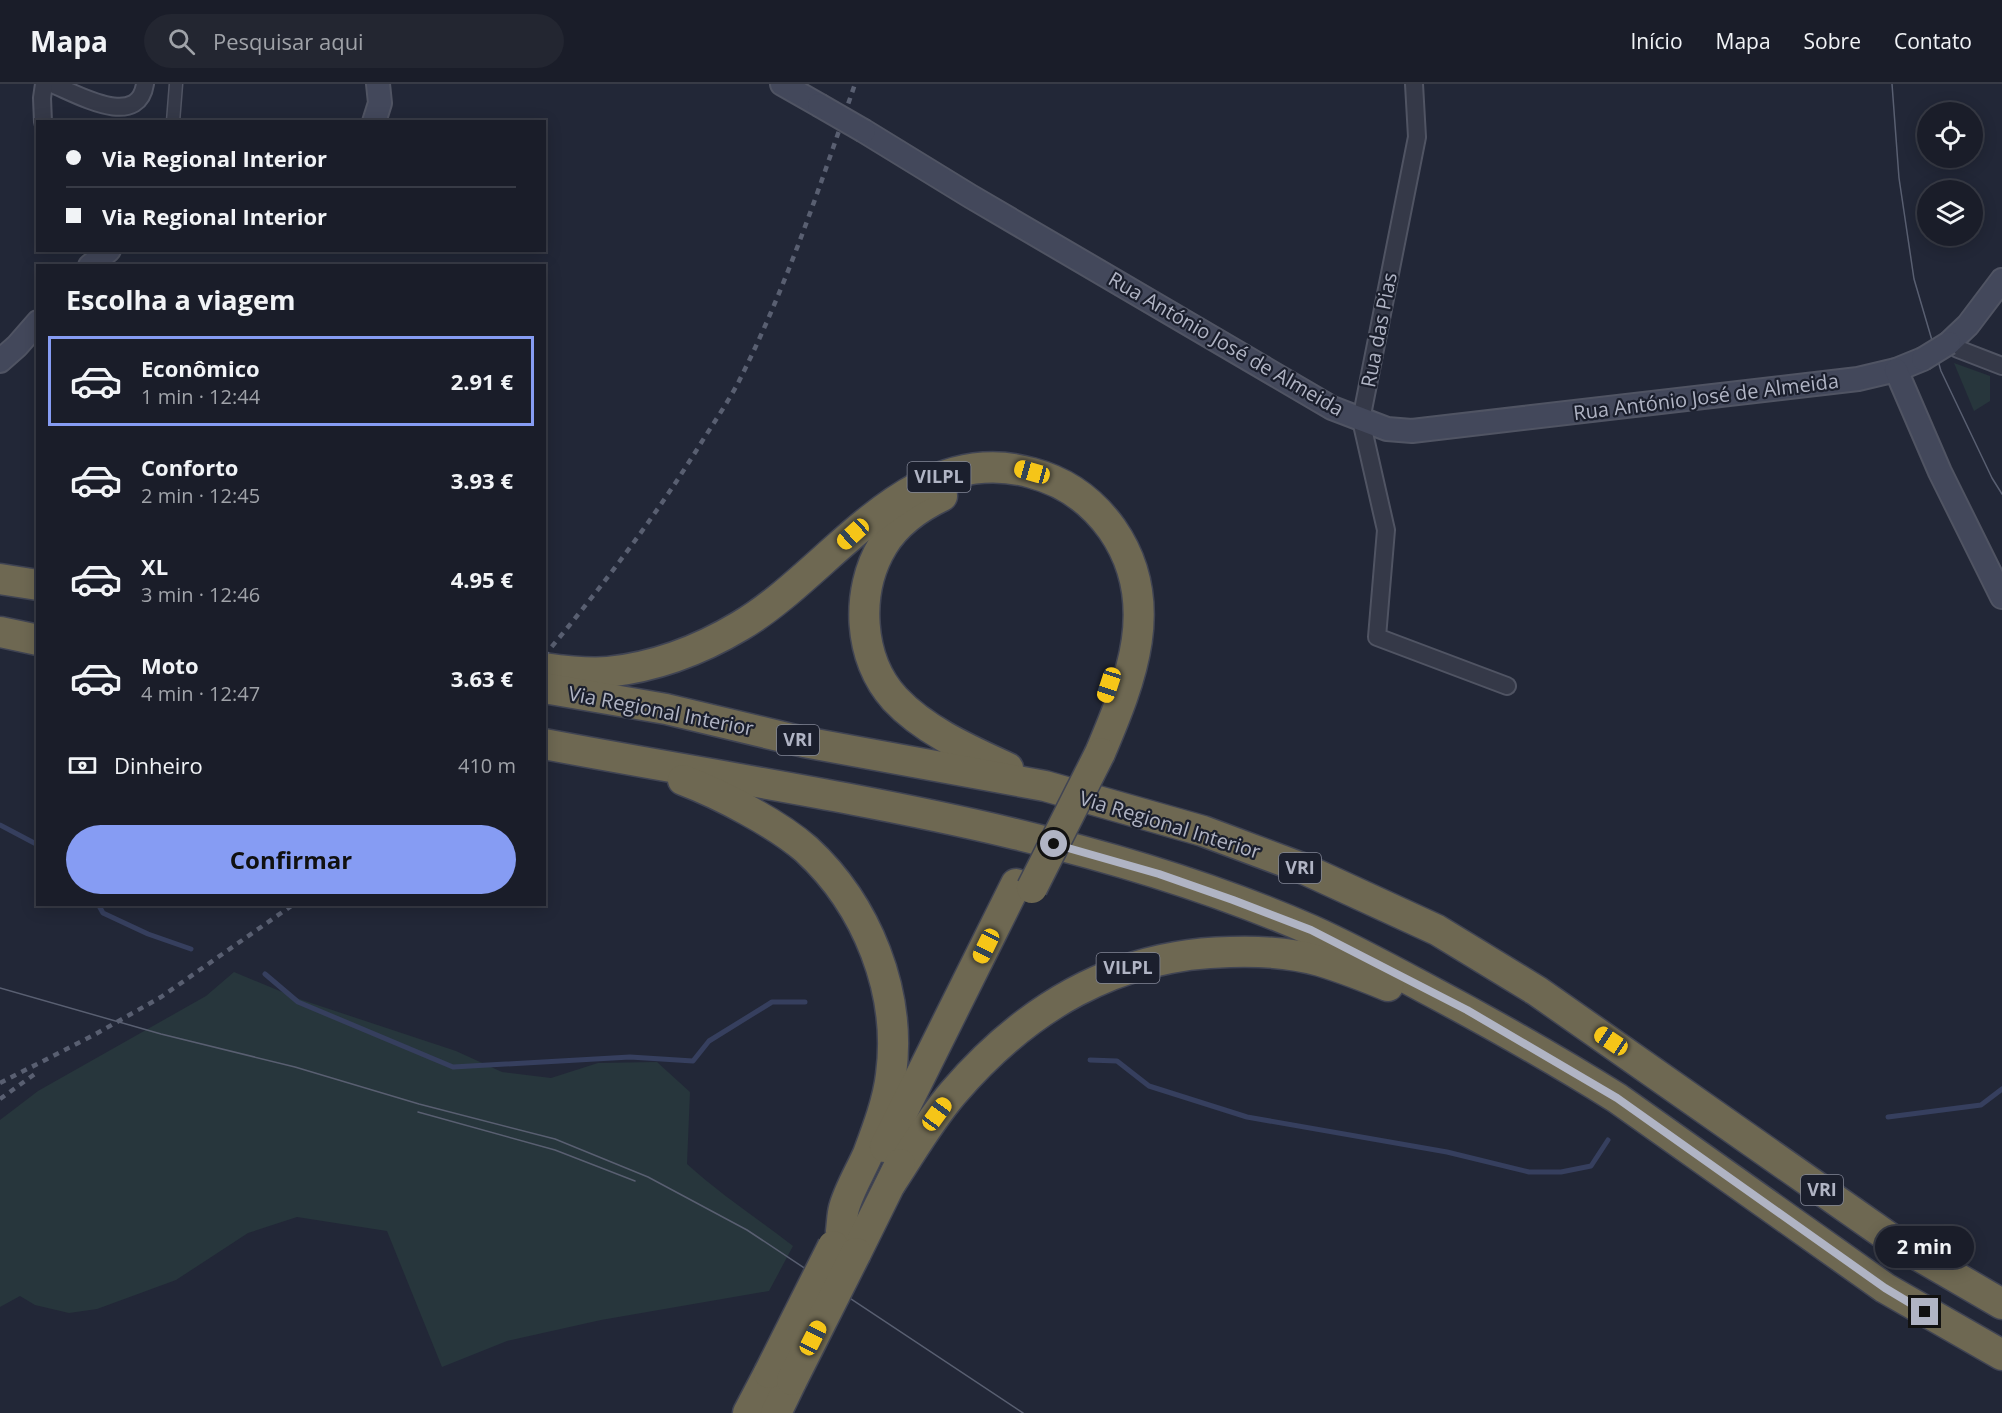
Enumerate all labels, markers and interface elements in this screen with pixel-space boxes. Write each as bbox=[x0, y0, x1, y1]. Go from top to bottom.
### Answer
search box bbox=[144, 14, 564, 68]
text: Mapa bbox=[30, 22, 108, 60]
icon: search bbox=[165, 25, 198, 58]
text: Pesquisar aqui bbox=[213, 26, 364, 56]
text: Início bbox=[1630, 27, 1683, 55]
text: Mapa bbox=[1716, 27, 1771, 55]
text: Sobre bbox=[1804, 27, 1861, 55]
text: Contato bbox=[1894, 27, 1972, 55]
map controls bbox=[1917, 102, 1983, 246]
button: locate bbox=[1917, 102, 1983, 168]
text: Via Regional Interior bbox=[102, 143, 327, 173]
button: layers bbox=[1917, 180, 1983, 246]
text: Via Regional Interior bbox=[102, 201, 327, 231]
street label: Rua António José de Almeida bbox=[1104, 265, 1349, 422]
street label: Rua das Pias bbox=[1354, 270, 1403, 390]
text: Escolha a viagem bbox=[66, 281, 295, 318]
text: Econômico bbox=[141, 353, 260, 383]
icon: car bbox=[69, 354, 123, 408]
text: 2.91 € bbox=[451, 366, 513, 396]
street label: Rua António José de Almeida bbox=[1572, 367, 1840, 426]
text: 1 min · 12:44 bbox=[141, 383, 260, 410]
text: Conforto bbox=[141, 452, 238, 482]
icon: car bbox=[69, 453, 123, 507]
car bbox=[1012, 458, 1052, 486]
road number: VILPL bbox=[908, 462, 970, 492]
text: 3.93 € bbox=[451, 465, 513, 495]
text: 2 min · 12:45 bbox=[141, 482, 260, 509]
car bbox=[834, 515, 872, 553]
text: XL bbox=[141, 551, 168, 581]
icon: car bbox=[69, 552, 123, 606]
text: 4.95 € bbox=[451, 564, 513, 594]
text: 3 min · 12:46 bbox=[141, 581, 260, 608]
text: Moto bbox=[141, 650, 199, 680]
icon: car bbox=[69, 651, 123, 705]
text: 3.63 € bbox=[451, 663, 513, 693]
car bbox=[1095, 665, 1123, 705]
street label: Via Regional Interior bbox=[566, 679, 756, 742]
text: 4 min · 12:47 bbox=[141, 680, 260, 707]
road number: VRI bbox=[777, 725, 819, 755]
icon: cash bbox=[66, 749, 99, 782]
text: Dinheiro bbox=[114, 750, 203, 780]
text: 410 m bbox=[458, 752, 516, 779]
street label: Via Regional Interior bbox=[1076, 784, 1264, 865]
button: Confirmar bbox=[66, 825, 516, 894]
route start bbox=[1040, 830, 1067, 857]
road number: VRI bbox=[1279, 853, 1321, 883]
car bbox=[970, 926, 1002, 966]
road number: VILPL bbox=[1096, 953, 1160, 983]
car bbox=[1591, 1023, 1631, 1059]
car bbox=[919, 1094, 955, 1134]
road number: VRI bbox=[1801, 1175, 1843, 1205]
callout: 2 min bbox=[1876, 1225, 1974, 1267]
text: 2 min bbox=[1897, 1233, 1952, 1260]
route end bbox=[1911, 1298, 1938, 1325]
car bbox=[797, 1318, 829, 1358]

